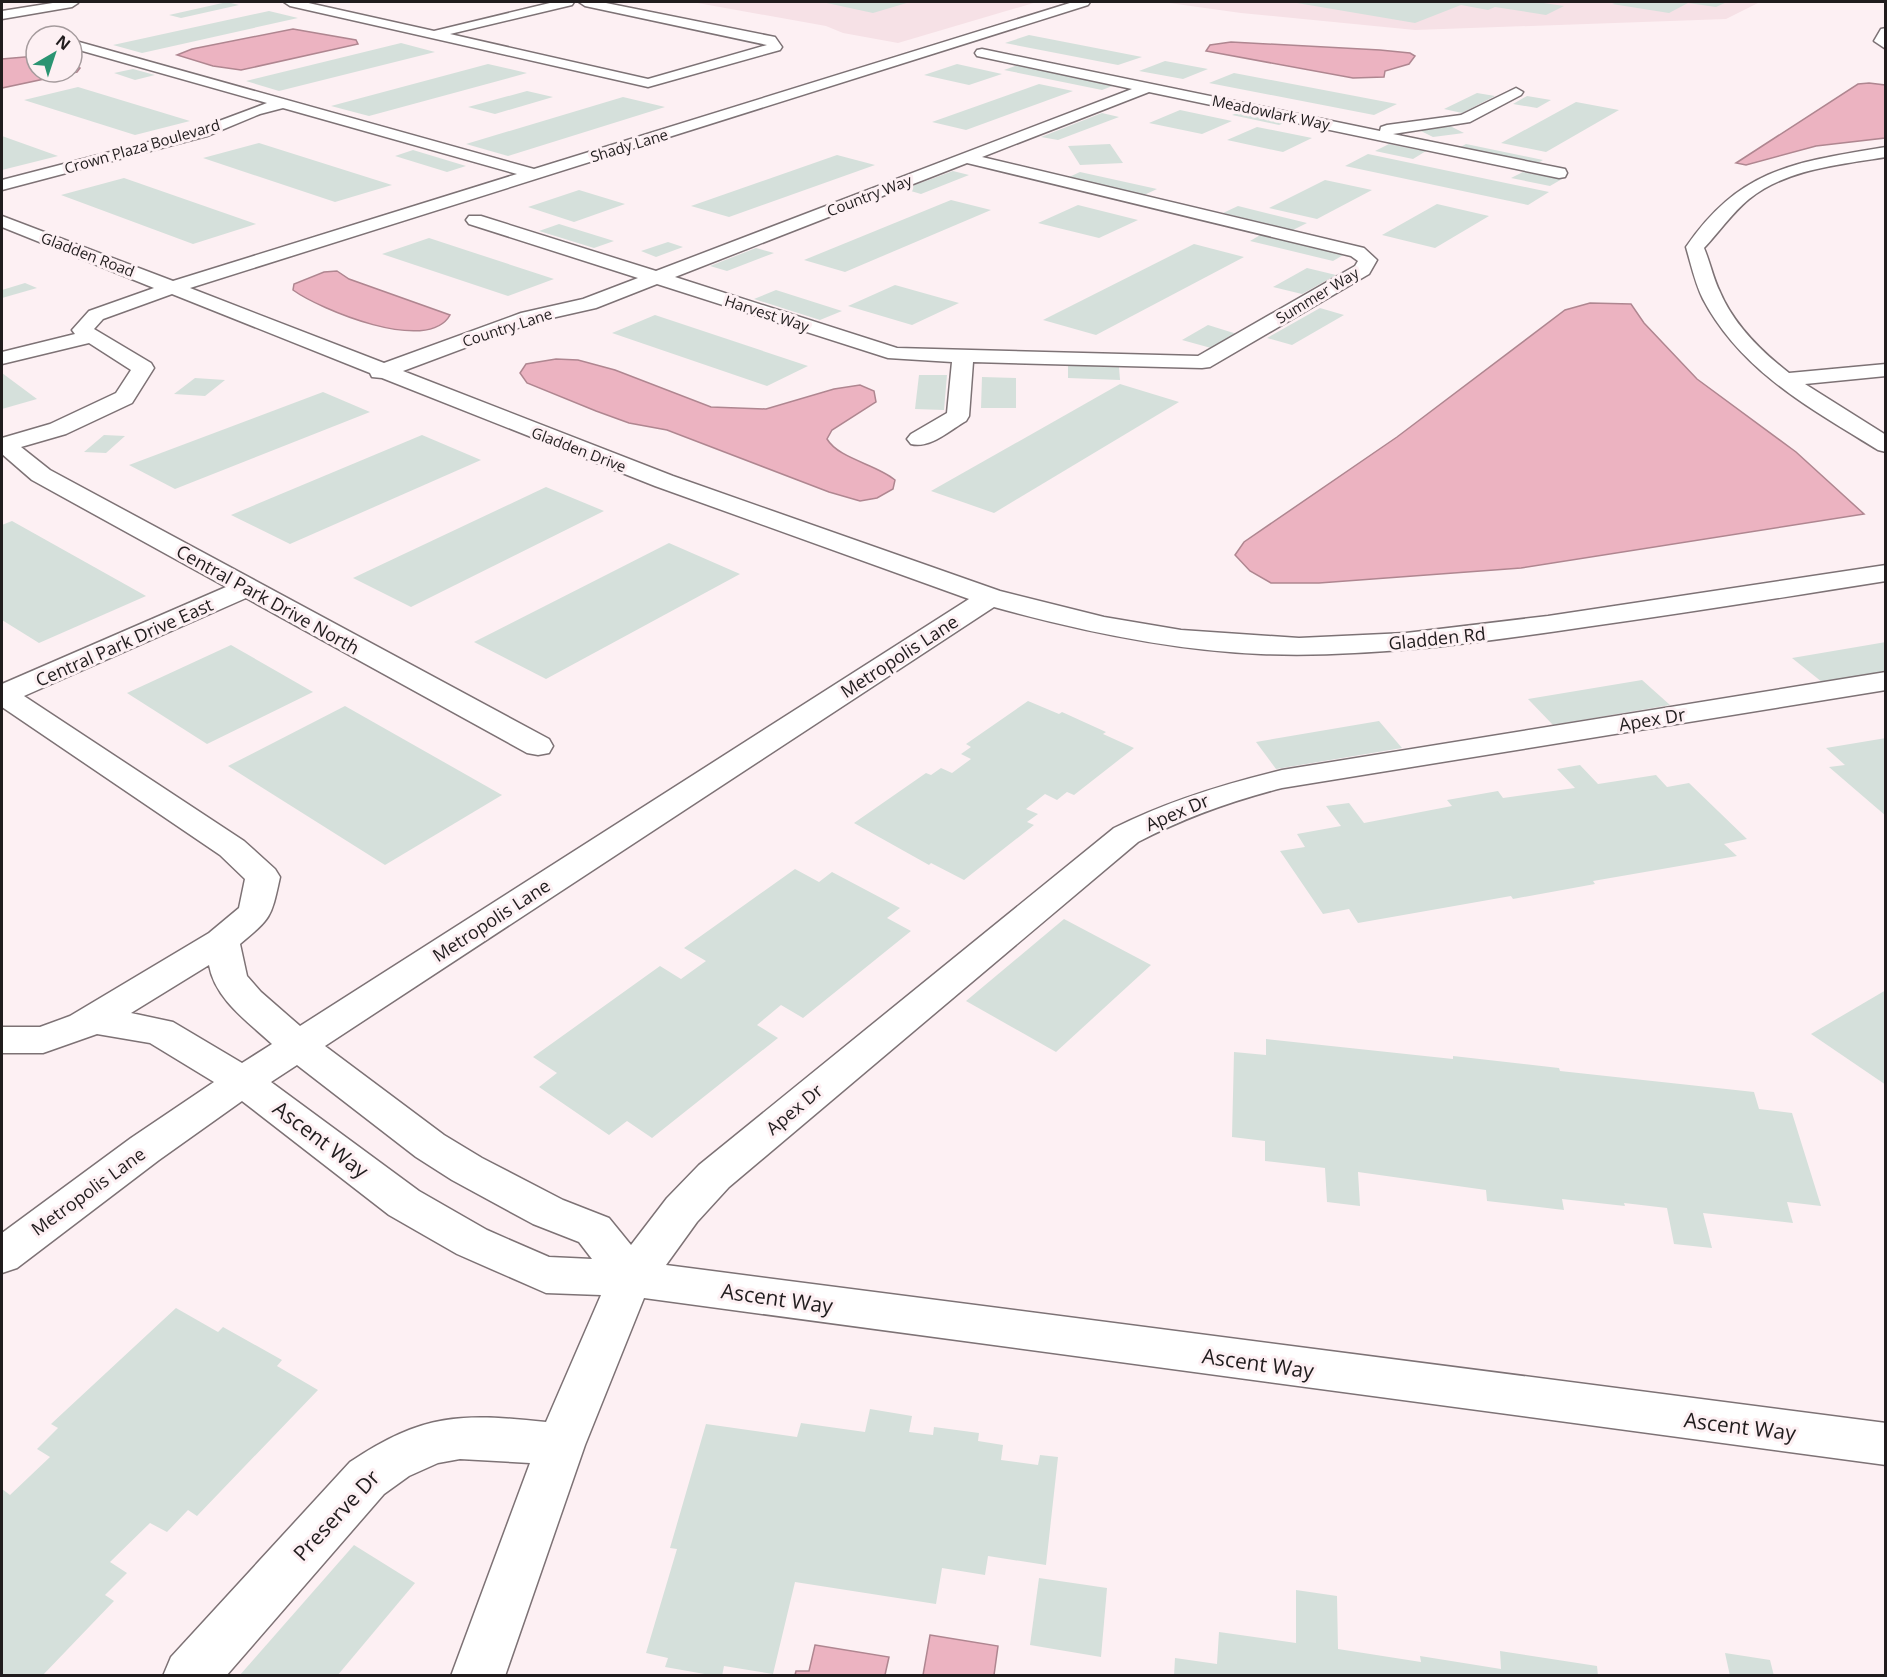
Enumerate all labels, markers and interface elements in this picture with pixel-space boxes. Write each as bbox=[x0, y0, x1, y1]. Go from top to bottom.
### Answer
north arrow bbox=[24, 24, 84, 84]
text: N bbox=[51, 30, 75, 55]
street label: Meadowlark Way bbox=[1210, 90, 1332, 134]
street label: Crown Plaza Boulevard bbox=[62, 114, 222, 178]
street label: Shady Lane bbox=[588, 124, 670, 166]
street label: Country Way bbox=[824, 169, 915, 220]
street label: Gladden Road bbox=[38, 227, 138, 281]
street label: Summer Way bbox=[1272, 262, 1363, 328]
street label: Harvest Way bbox=[722, 290, 812, 336]
street label: Country Lane bbox=[459, 303, 555, 351]
street label: Gladden Drive bbox=[529, 422, 629, 476]
street label: Central Park Drive North bbox=[172, 539, 364, 659]
street label: Central Park Drive East bbox=[32, 592, 216, 692]
street label: Metropolis Lane bbox=[836, 609, 962, 703]
street label: Gladden Rd bbox=[1387, 621, 1487, 655]
street label: Apex Dr bbox=[1617, 702, 1688, 736]
street label: Apex Dr bbox=[1141, 788, 1213, 836]
street label: Metropolis Lane bbox=[428, 873, 554, 967]
street label: Apex Dr bbox=[761, 1078, 828, 1140]
street label: Ascent Way bbox=[268, 1094, 375, 1184]
street label: Metropolis Lane bbox=[26, 1141, 150, 1241]
street label: Ascent Way bbox=[719, 1276, 835, 1320]
street label: Ascent Way bbox=[1200, 1341, 1316, 1385]
street label: Ascent Way bbox=[1682, 1405, 1798, 1447]
street label: Preserve Dr bbox=[287, 1463, 386, 1567]

